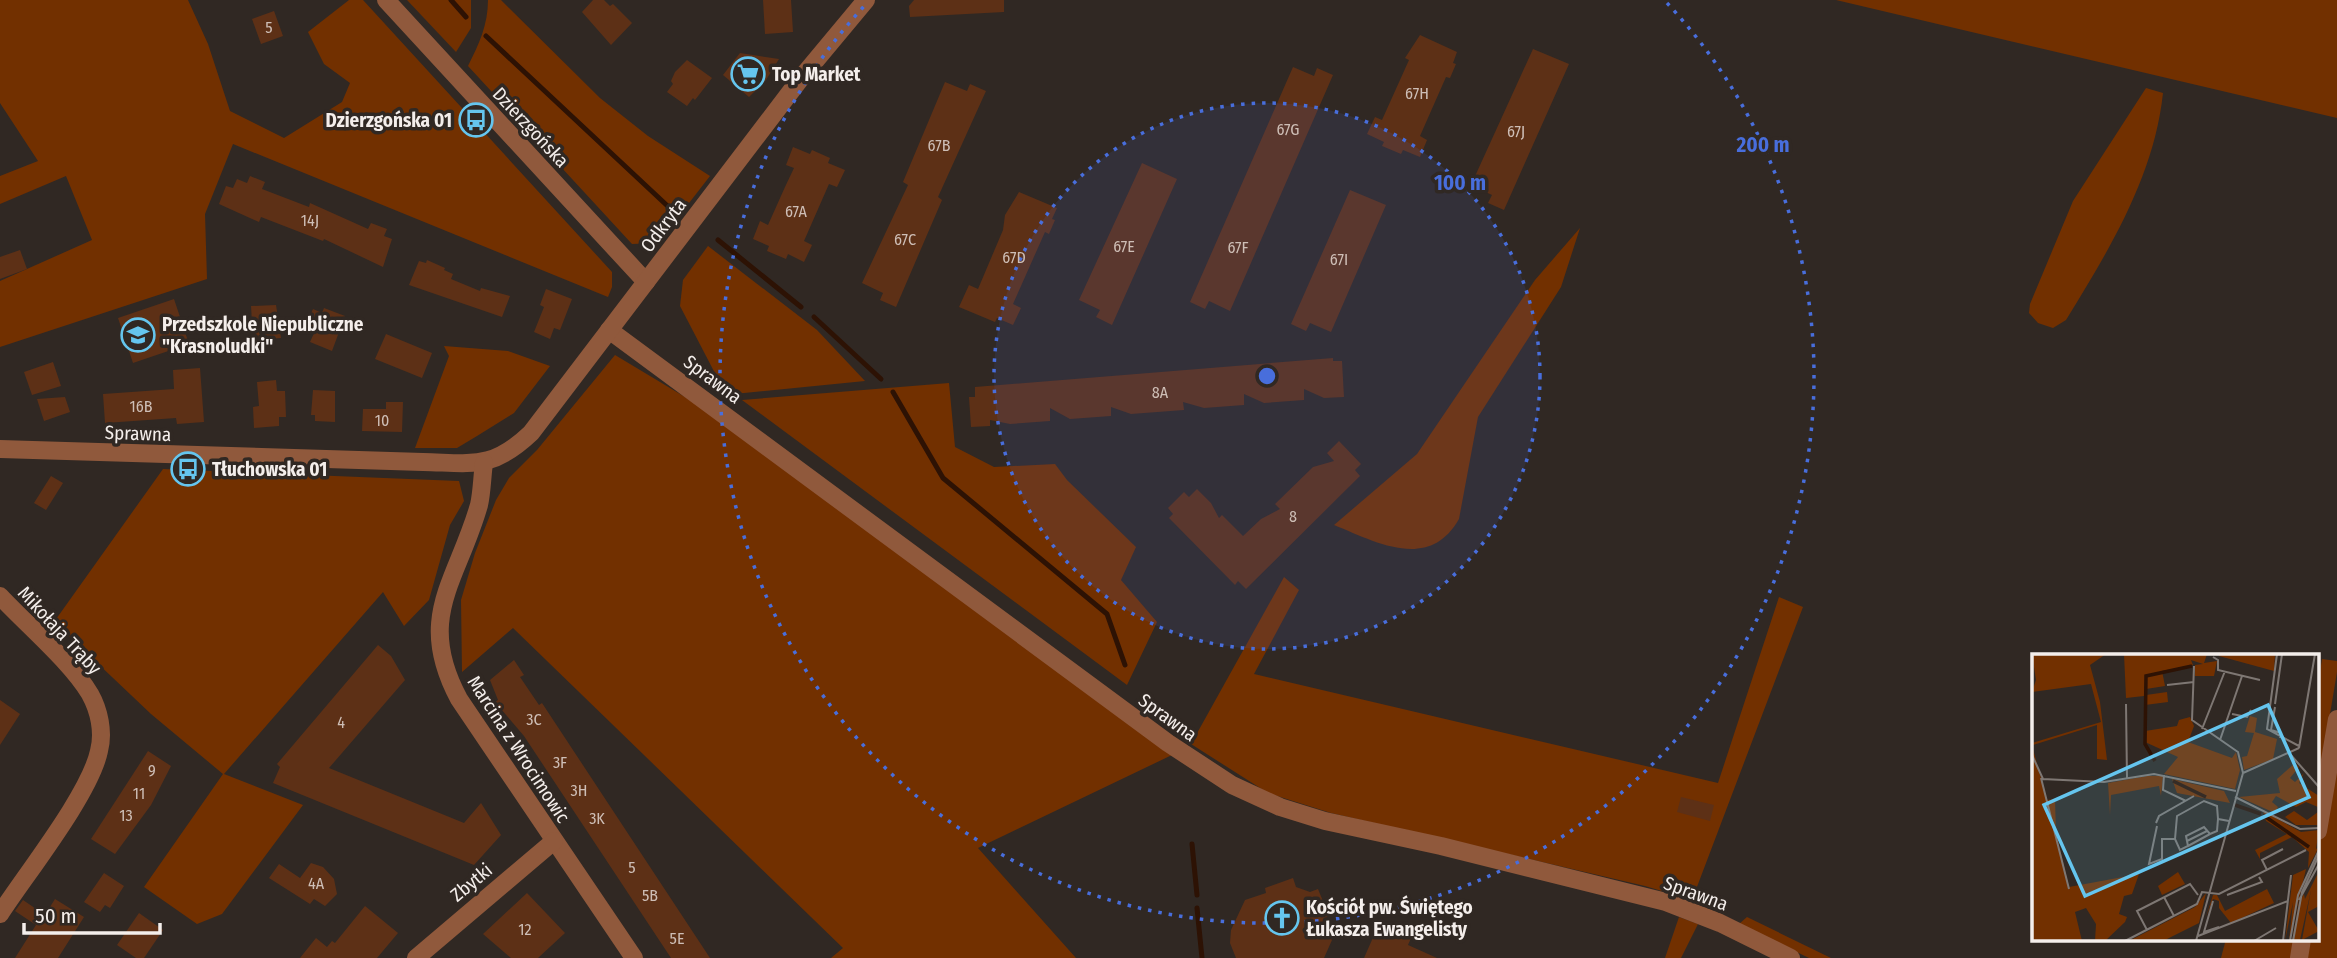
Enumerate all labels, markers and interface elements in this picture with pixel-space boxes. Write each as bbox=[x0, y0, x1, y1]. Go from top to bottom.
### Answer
house number: 5 bbox=[265, 18, 273, 37]
supermarket icon: Top Market bbox=[729, 55, 767, 93]
place label: Top Market bbox=[772, 63, 861, 86]
street label: Dzierzgońska bbox=[488, 83, 573, 172]
house number: 67H bbox=[1405, 84, 1429, 103]
bus stop icon: Dzierzgońska 01 bbox=[457, 101, 495, 139]
place label: Dzierzgońska 01 bbox=[326, 109, 452, 132]
house number: 67G bbox=[1276, 120, 1300, 139]
house number: 67J bbox=[1507, 122, 1525, 141]
text: 200 m bbox=[1735, 132, 1790, 158]
house number: 67B bbox=[928, 136, 951, 155]
text: 100 m bbox=[1434, 170, 1486, 196]
street label: Odkryta bbox=[636, 194, 691, 257]
house number: 67A bbox=[785, 202, 808, 221]
house number: 14J bbox=[301, 211, 319, 230]
house number: 67C bbox=[894, 230, 916, 249]
house number: 67E bbox=[1113, 237, 1135, 256]
house number: 67F bbox=[1227, 238, 1249, 257]
house number: 67D bbox=[1002, 248, 1026, 267]
house number: 67I bbox=[1330, 250, 1348, 269]
place label: Przedszkole Niepubliczne "Krasnoludki" bbox=[162, 313, 364, 358]
school or university icon: Przedszkole Niepubliczne "Krasnoludki" bbox=[119, 316, 157, 354]
street label: Sprawna bbox=[679, 350, 746, 409]
centre of rings bbox=[1255, 364, 1279, 388]
house number: 8A bbox=[1152, 383, 1169, 402]
house number: 16B bbox=[130, 397, 153, 416]
house number: 10 bbox=[375, 411, 389, 430]
street label: Sprawna bbox=[104, 421, 172, 446]
bus stop icon: Tłuchowska 01 bbox=[169, 450, 207, 488]
place label: Tłuchowska 01 bbox=[212, 458, 327, 481]
house number: 8 bbox=[1289, 507, 1297, 526]
street label: Mikołaja Trąby bbox=[13, 582, 107, 680]
inset map bbox=[2032, 654, 2320, 940]
street label: Marcina z Wrocimowic bbox=[462, 671, 575, 827]
street label: Sprawna bbox=[1134, 689, 1201, 746]
house number: 3C bbox=[526, 710, 542, 729]
house number: 4 bbox=[337, 713, 345, 732]
house number: 3F bbox=[553, 753, 567, 772]
house number: 9 bbox=[148, 761, 156, 780]
house number: 3H bbox=[571, 781, 587, 800]
house number: 11 bbox=[133, 784, 145, 803]
house number: 13 bbox=[119, 806, 133, 825]
house number: 3K bbox=[589, 809, 605, 828]
street label: Zbytki bbox=[446, 858, 497, 906]
house number: 5 bbox=[628, 858, 636, 877]
street label: Sprawna bbox=[1661, 871, 1731, 916]
house number: 4A bbox=[308, 874, 325, 893]
house number: 5B bbox=[642, 886, 658, 905]
scale bar bbox=[24, 892, 161, 936]
place label: Kościół pw. Świętego Łukasza Ewangelisty bbox=[1306, 895, 1473, 941]
church icon: Kościół pw. Świętego Łukasza Ewangelisty bbox=[1263, 899, 1301, 937]
text: 50 m bbox=[35, 903, 77, 929]
house number: 12 bbox=[518, 920, 532, 939]
house number: 5E bbox=[670, 929, 684, 948]

